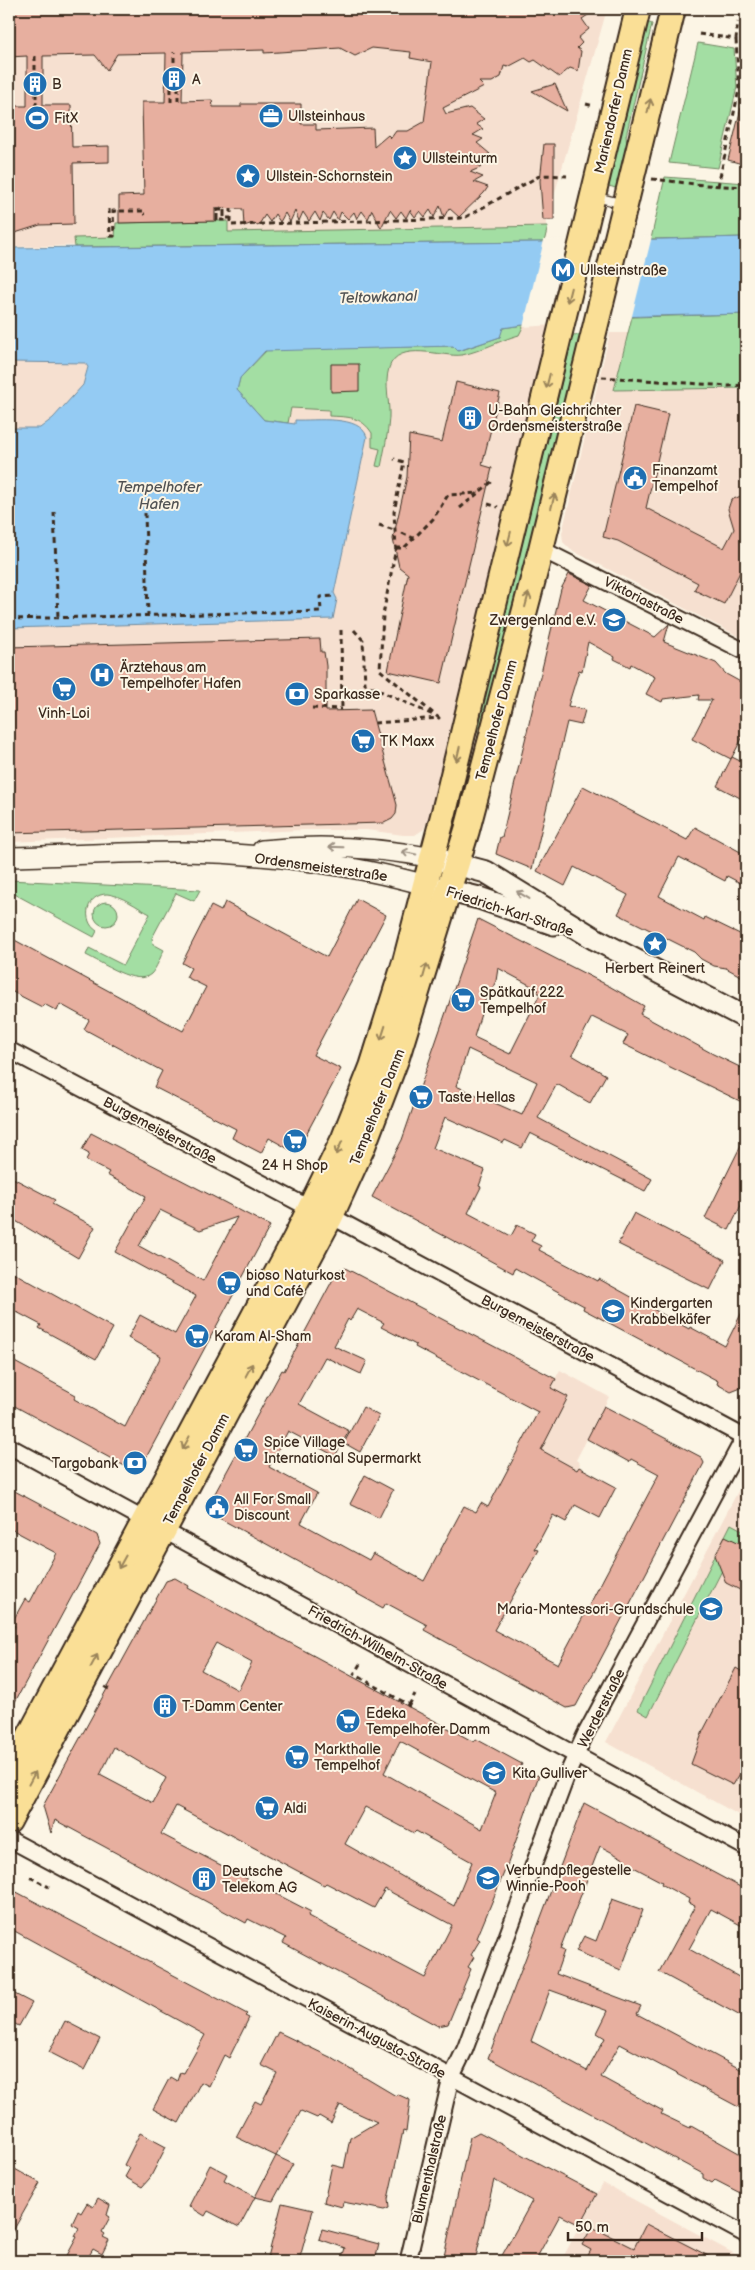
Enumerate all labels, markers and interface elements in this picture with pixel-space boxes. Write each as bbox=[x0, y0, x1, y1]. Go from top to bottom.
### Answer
street label: Mariendorfer Damm bbox=[591, 47, 636, 175]
building icon: A bbox=[161, 66, 187, 92]
building icon: B bbox=[22, 71, 48, 97]
place label: A bbox=[192, 71, 201, 88]
place label: B bbox=[52, 76, 62, 93]
one-way arrow bbox=[645, 99, 654, 115]
office icon: Ullsteinhaus bbox=[258, 103, 284, 129]
sports icon: FitX bbox=[24, 105, 50, 131]
place label: Ullsteinhaus bbox=[288, 108, 365, 125]
place label: FitX bbox=[54, 110, 78, 127]
place icon: Ullsteinturm bbox=[392, 145, 418, 171]
place label: Ullsteinturm bbox=[422, 150, 497, 167]
place icon: Ullstein-Schornstein bbox=[235, 163, 261, 189]
place label: Ullstein-Schornstein bbox=[266, 168, 393, 185]
metro station icon: Ullsteinstraße bbox=[550, 257, 576, 283]
place label: Ullsteinstraße bbox=[580, 262, 667, 279]
one-way arrow bbox=[564, 286, 573, 302]
water label: Teltowkanal bbox=[339, 287, 418, 308]
one-way arrow bbox=[543, 373, 552, 389]
place label: U-Bahn Gleichrichter Ordensmeisterstraße bbox=[488, 402, 622, 435]
building icon: U-Bahn Gleichrichter Ordensmeisterstraße bbox=[457, 405, 483, 431]
place label: Finanzamt Tempelhof bbox=[652, 462, 719, 495]
public building icon: Finanzamt Tempelhof bbox=[622, 465, 648, 491]
water label: Tempelhofer Hafen bbox=[117, 478, 203, 514]
one-way arrow bbox=[549, 494, 558, 510]
one-way arrow bbox=[504, 531, 514, 547]
street label: Viktoriastraße bbox=[601, 573, 687, 628]
one-way arrow bbox=[523, 593, 533, 609]
school or university icon: Zwergenland e.V. bbox=[601, 607, 627, 633]
place label: Zwergenland e.V. bbox=[489, 612, 596, 629]
street label: Tempelhofer Damm bbox=[472, 658, 521, 782]
place label: Ärztehaus am Tempelhofer Hafen bbox=[120, 659, 241, 692]
hospital icon: Ärztehaus am Tempelhofer Hafen bbox=[89, 662, 115, 688]
supermarket icon: Vinh-Loi bbox=[51, 676, 77, 702]
bank icon: Sparkasse bbox=[284, 681, 310, 707]
place label: Sparkasse bbox=[314, 686, 380, 703]
place label: Vinh-Loi bbox=[38, 705, 90, 722]
supermarket icon: TK Maxx bbox=[350, 728, 376, 754]
place label: TK Maxx bbox=[380, 733, 435, 750]
one-way arrow bbox=[453, 745, 462, 761]
one-way arrow bbox=[328, 843, 344, 852]
one-way arrow bbox=[401, 848, 417, 858]
street label: Ordensmeisterstraße bbox=[253, 850, 388, 885]
street label: Friedrich-Karl-Straße bbox=[444, 883, 576, 940]
one-way arrow bbox=[517, 890, 531, 900]
place icon: Herbert Reinert bbox=[642, 931, 668, 957]
place label: Herbert Reinert bbox=[605, 960, 706, 977]
one-way arrow bbox=[420, 964, 430, 980]
place label: Spätkauf 222 Tempelhof bbox=[480, 984, 565, 1017]
supermarket icon: Spätkauf 222 Tempelhof bbox=[450, 987, 476, 1013]
one-way arrow bbox=[378, 1025, 388, 1041]
street label: Tempelhofer Damm bbox=[346, 1047, 409, 1168]
supermarket icon: Taste Hellas bbox=[408, 1084, 434, 1110]
place label: Taste Hellas bbox=[438, 1089, 515, 1106]
street label: Burgemeisterstraße bbox=[100, 1093, 219, 1168]
supermarket icon: 24 H Shop bbox=[282, 1128, 308, 1154]
one-way arrow bbox=[334, 1140, 343, 1155]
place label: 24 H Shop bbox=[262, 1157, 328, 1174]
place label: bioso Naturkost und Café bbox=[246, 1267, 346, 1300]
supermarket icon: bioso Naturkost und Café bbox=[216, 1270, 242, 1296]
street label: Burgemeisterstraße bbox=[478, 1291, 597, 1366]
place label: Kindergarten Krabbelkäfer bbox=[630, 1295, 713, 1328]
school or university icon: Kindergarten Krabbelkäfer bbox=[600, 1298, 626, 1324]
supermarket icon: Karam Al-Sham bbox=[184, 1323, 210, 1349]
place label: Karam Al-Sham bbox=[214, 1328, 311, 1345]
one-way arrow bbox=[244, 1362, 254, 1377]
street label: Tempelhofer Damm bbox=[160, 1410, 233, 1528]
place label: Spice Village International Supermarkt bbox=[264, 1434, 422, 1467]
one-way arrow bbox=[181, 1436, 191, 1451]
supermarket icon: Spice Village International Supermarkt bbox=[233, 1437, 259, 1463]
bank icon: Targobank bbox=[122, 1450, 148, 1476]
place label: Targobank bbox=[52, 1455, 118, 1472]
place label: All For Small Discount bbox=[234, 1491, 311, 1524]
public building icon: All For Small Discount bbox=[204, 1494, 230, 1520]
one-way arrow bbox=[117, 1554, 127, 1568]
school or university icon: Maria-Montessori-Grundschule bbox=[698, 1596, 724, 1622]
place label: Maria-Montessori-Grundschule bbox=[497, 1601, 694, 1618]
street label: Friedrich-Wilhelm-Straße bbox=[305, 1602, 451, 1693]
one-way arrow bbox=[89, 1655, 99, 1669]
street label: Werderstraße bbox=[574, 1666, 629, 1751]
building icon: T-Damm Center bbox=[152, 1693, 178, 1719]
place label: T-Damm Center bbox=[182, 1698, 284, 1715]
place label: Edeka Tempelhofer Damm bbox=[366, 1705, 490, 1738]
supermarket icon: Edeka Tempelhofer Damm bbox=[335, 1708, 361, 1734]
place label: Markthalle Tempelhof bbox=[314, 1741, 381, 1774]
supermarket icon: Markthalle Tempelhof bbox=[284, 1744, 310, 1770]
school or university icon: Kita Gulliver bbox=[481, 1760, 507, 1786]
place label: Kita Gulliver bbox=[512, 1765, 588, 1782]
one-way arrow bbox=[27, 1770, 37, 1785]
supermarket icon: Aldi bbox=[254, 1795, 280, 1821]
place label: Aldi bbox=[284, 1800, 307, 1817]
place label: Verbundpflegestelle Winnie-Pooh bbox=[506, 1862, 631, 1895]
place label: Deutsche Telekom AG bbox=[222, 1863, 298, 1896]
school or university icon: Verbundpflegestelle Winnie-Pooh bbox=[475, 1865, 501, 1891]
building icon: Deutsche Telekom AG bbox=[191, 1866, 217, 1892]
street label: Kaiserin-Augusta-Straße bbox=[305, 1995, 449, 2082]
street label: Blumenthalstraße bbox=[409, 2113, 450, 2225]
scale bar bbox=[568, 2210, 701, 2242]
text: 50 m bbox=[575, 2218, 609, 2237]

